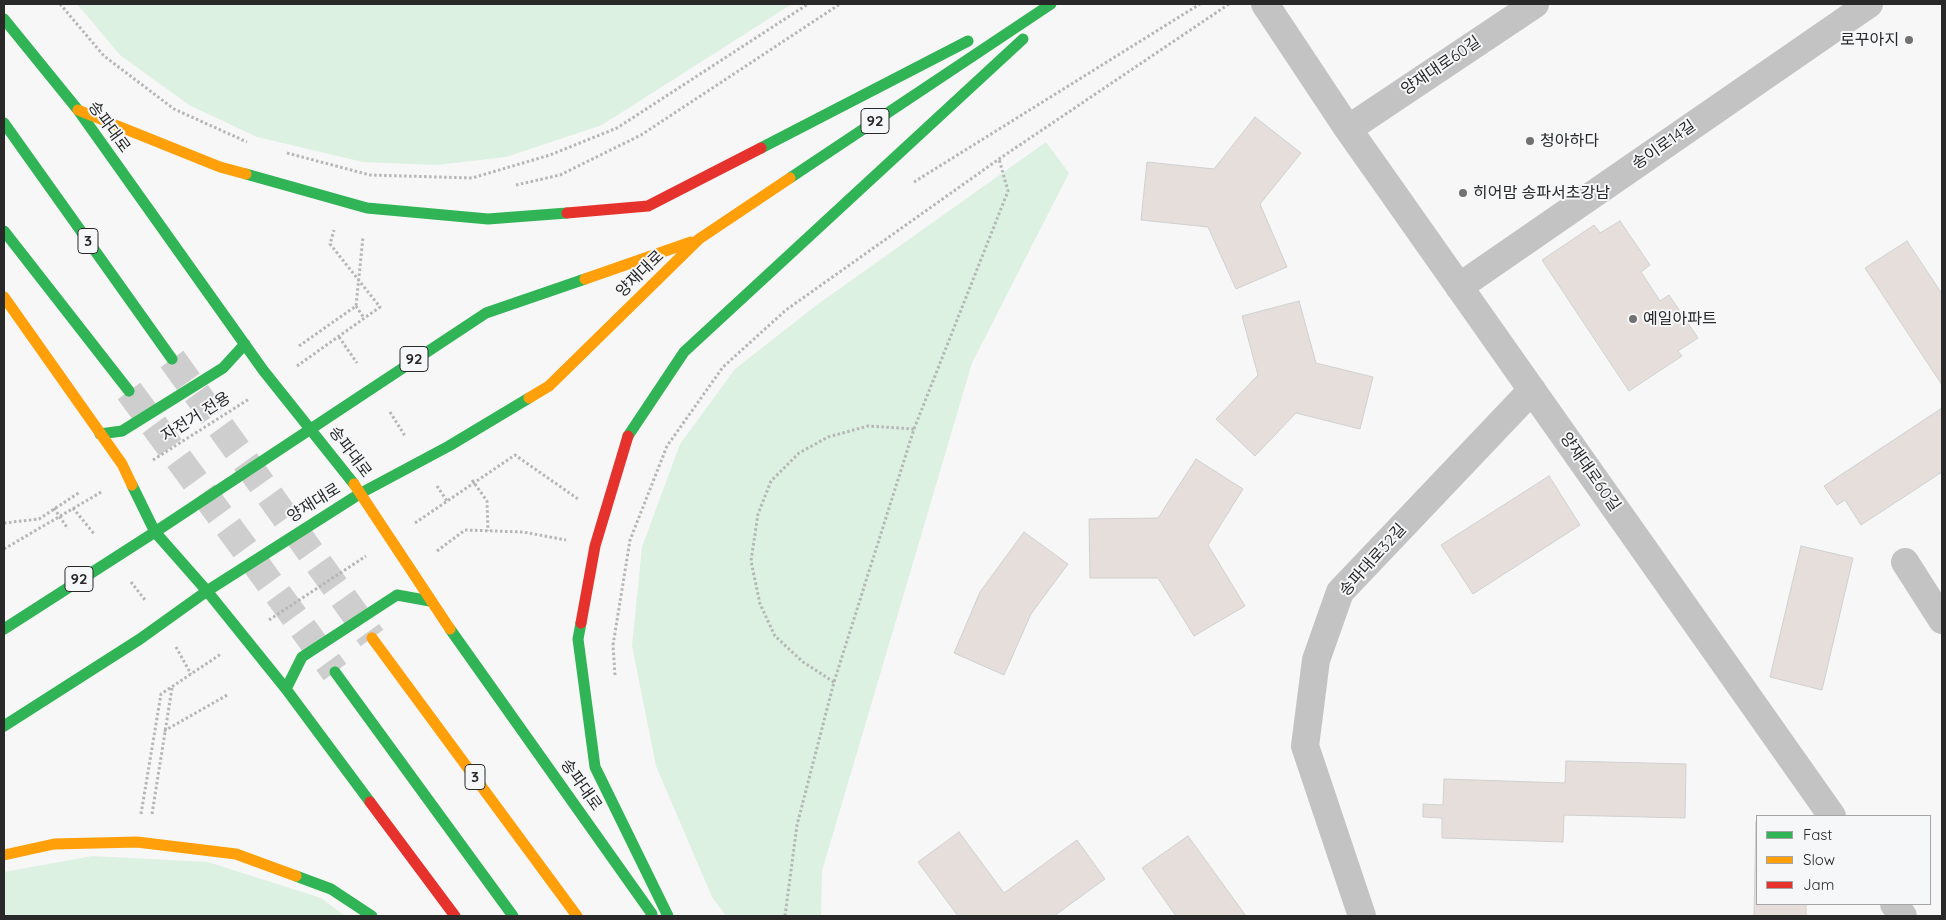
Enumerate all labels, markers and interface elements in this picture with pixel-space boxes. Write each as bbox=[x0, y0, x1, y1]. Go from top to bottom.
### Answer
place label: 로꾸아지 bbox=[1840, 30, 1899, 50]
street label: 양재대로60길 bbox=[1398, 32, 1484, 100]
marker: 로꾸아지 bbox=[1903, 34, 1915, 46]
street label: 송파대로 bbox=[84, 98, 134, 156]
road number: 92 bbox=[861, 108, 889, 134]
street label: 송이로14길 bbox=[1629, 116, 1699, 174]
place label: 청아하다 bbox=[1540, 131, 1599, 151]
marker: 청아하다 bbox=[1524, 135, 1536, 147]
place label: 히어맘 송파서초강남 bbox=[1473, 183, 1610, 203]
marker: 히어맘 송파서초강남 bbox=[1457, 187, 1469, 199]
road number: 3 bbox=[78, 228, 98, 254]
street label: 양재대로 bbox=[612, 247, 668, 301]
place label: 예일아파트 bbox=[1643, 309, 1717, 329]
marker: 예일아파트 bbox=[1627, 313, 1639, 325]
road number: 92 bbox=[400, 346, 428, 372]
street label: 자전거 전용 bbox=[158, 388, 234, 446]
street label: 송파대로 bbox=[325, 423, 375, 481]
street label: 양재대로60길 bbox=[1556, 429, 1624, 515]
street label: 양재대로 bbox=[284, 479, 344, 527]
street label: 송파대로32길 bbox=[1335, 520, 1411, 600]
road number: 92 bbox=[65, 566, 93, 592]
street label: 송파대로 bbox=[556, 755, 606, 815]
road number: 3 bbox=[465, 764, 485, 790]
legend bbox=[1756, 815, 1931, 905]
text: Fast bbox=[1803, 825, 1832, 844]
text: Slow bbox=[1803, 850, 1835, 869]
text: Jam bbox=[1803, 875, 1834, 894]

